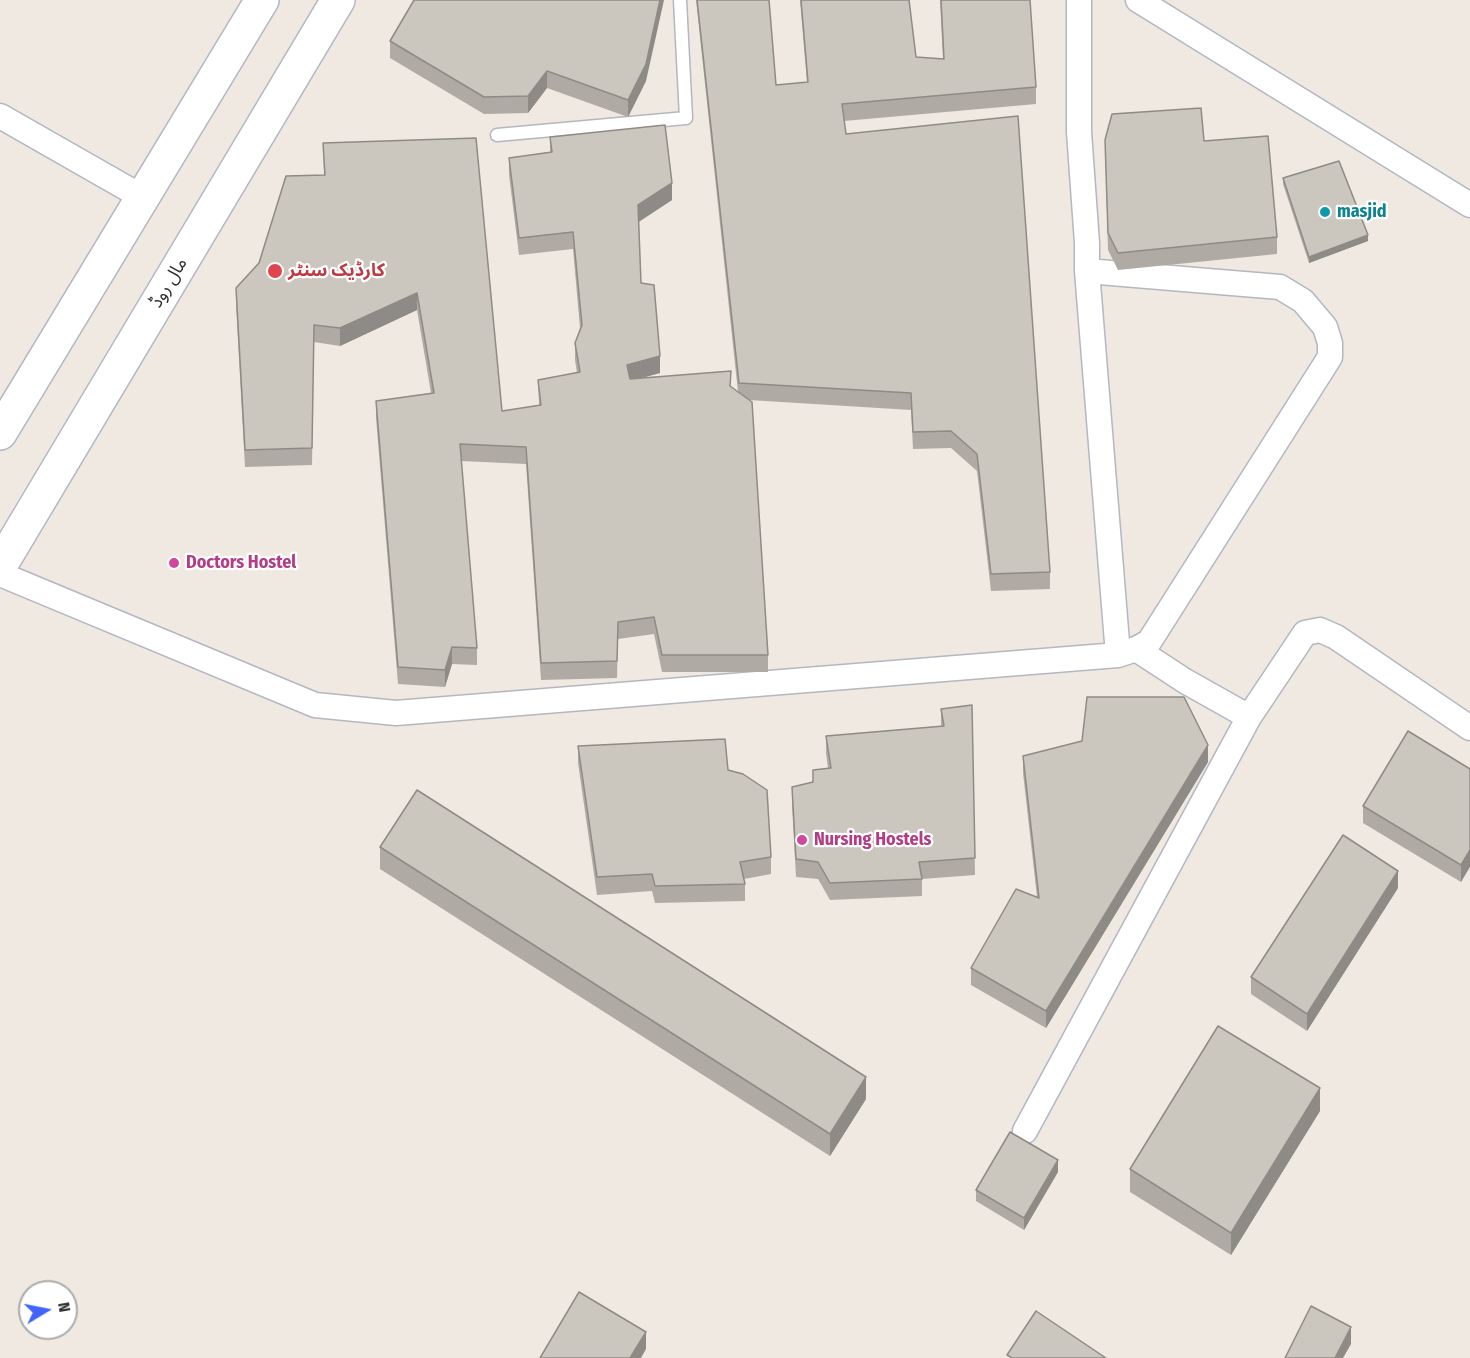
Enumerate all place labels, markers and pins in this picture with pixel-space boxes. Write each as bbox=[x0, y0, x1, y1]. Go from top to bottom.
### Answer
place label: masjid bbox=[1337, 201, 1387, 223]
marker: masjid bbox=[1318, 205, 1332, 219]
place label: کارڈیک سنٹر bbox=[288, 260, 385, 282]
marker: کارڈیک سنٹر bbox=[266, 262, 284, 280]
place label: Doctors Hostel bbox=[186, 552, 296, 574]
marker: Doctors Hostel bbox=[167, 556, 181, 570]
place label: Nursing Hostels bbox=[814, 829, 931, 851]
marker: Nursing Hostels bbox=[795, 833, 809, 847]

